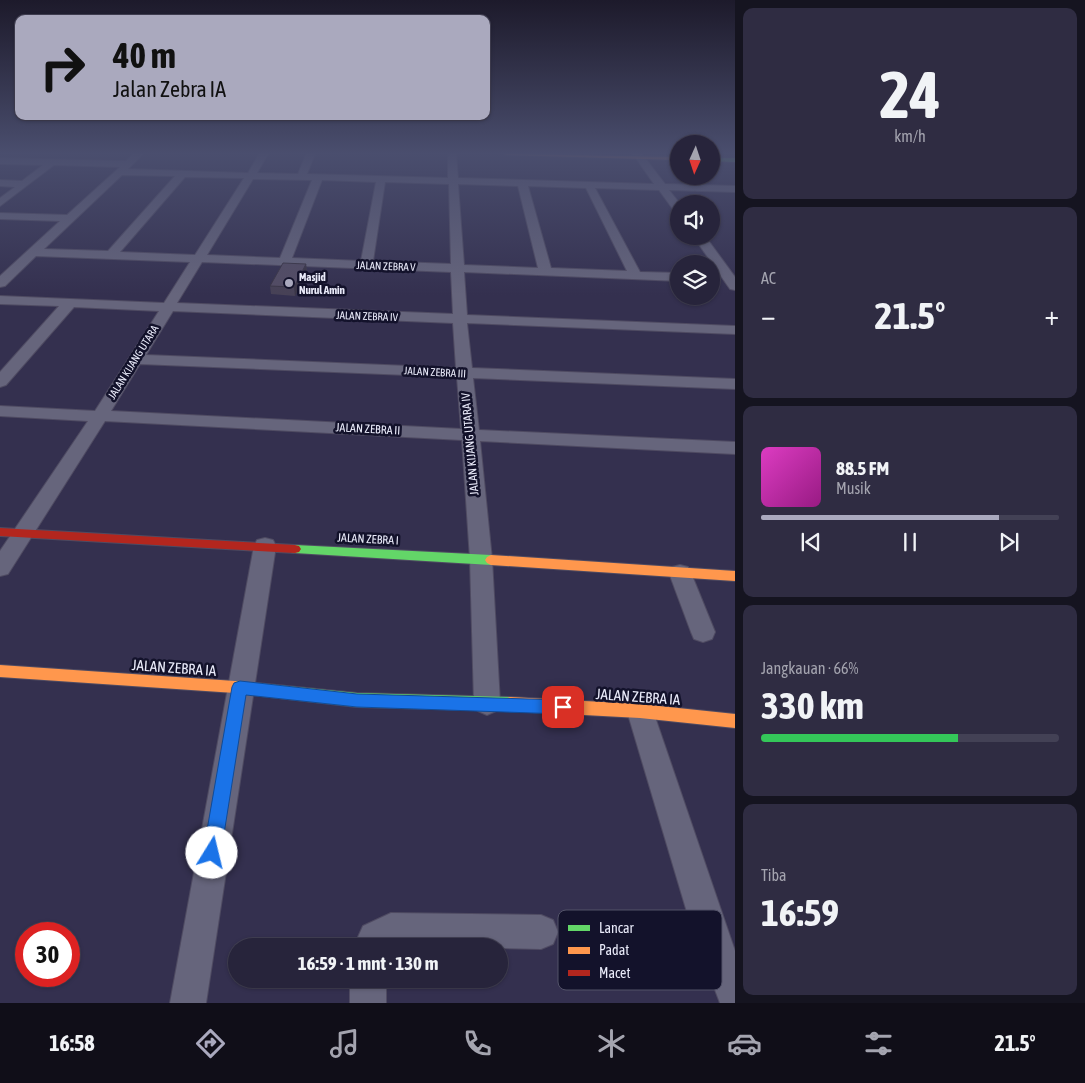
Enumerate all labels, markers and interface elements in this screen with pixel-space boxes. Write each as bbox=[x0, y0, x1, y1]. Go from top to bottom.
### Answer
icon: right bbox=[30, 35, 95, 100]
text: 40 m bbox=[113, 35, 176, 75]
text: 24 bbox=[879, 57, 941, 132]
text: Jalan Zebra IA bbox=[113, 76, 226, 102]
text: km/h bbox=[894, 127, 926, 145]
north arrow bbox=[670, 135, 720, 185]
map controls bbox=[670, 135, 720, 305]
button: sound bbox=[670, 195, 720, 245]
button: layers bbox=[670, 255, 720, 305]
street label: JALAN ZEBRA V bbox=[356, 259, 416, 273]
text: AC bbox=[761, 269, 776, 287]
place label: Masjid Nurul Amin bbox=[299, 271, 345, 296]
marker: Masjid Nurul Amin bbox=[283, 277, 295, 289]
text: 21.5° bbox=[875, 294, 945, 337]
text: − bbox=[761, 299, 776, 331]
text: + bbox=[1044, 299, 1059, 331]
street label: JALAN ZEBRA IV bbox=[336, 309, 399, 323]
street label: JALAN KIJANG UTARA bbox=[105, 322, 161, 401]
street label: JALAN ZEBRA III bbox=[404, 364, 466, 380]
street label: JALAN KIJANG UTARA IV bbox=[459, 392, 481, 496]
street label: JALAN ZEBRA II bbox=[335, 420, 401, 438]
text: 88.5 FM bbox=[836, 457, 889, 479]
text: Musik bbox=[836, 479, 871, 497]
icon: previous bbox=[797, 528, 825, 556]
icon: pause bbox=[896, 528, 924, 556]
icon: next bbox=[995, 528, 1023, 556]
street label: JALAN ZEBRA I bbox=[337, 530, 399, 548]
street label: JALAN ZEBRA IA bbox=[131, 656, 217, 679]
text: Jangkauan · 66% bbox=[761, 659, 858, 677]
text: 330 km bbox=[761, 684, 864, 727]
street label: JALAN ZEBRA IA bbox=[595, 685, 681, 708]
pin bbox=[542, 686, 584, 728]
icon: arrive bbox=[549, 693, 577, 721]
position arrow bbox=[185, 826, 237, 878]
text: Tiba bbox=[761, 866, 786, 884]
text: 16:59 bbox=[761, 891, 839, 934]
legend bbox=[558, 910, 722, 990]
text: Lancar bbox=[599, 920, 634, 936]
speed limit sign: 30 bbox=[15, 922, 80, 987]
text: Padat bbox=[599, 942, 629, 958]
text: 16:59 · 1 mnt · 130 m bbox=[298, 952, 438, 974]
text: Macet bbox=[599, 965, 630, 981]
icon: directions bbox=[193, 1026, 228, 1061]
icon: music bbox=[327, 1026, 362, 1061]
icon: phone bbox=[460, 1026, 495, 1061]
icon: climate bbox=[594, 1026, 629, 1061]
icon: car bbox=[727, 1026, 762, 1061]
icon: filters bbox=[861, 1026, 896, 1061]
text: 16:58 bbox=[49, 1030, 95, 1056]
text: 21.5° bbox=[995, 1030, 1036, 1056]

